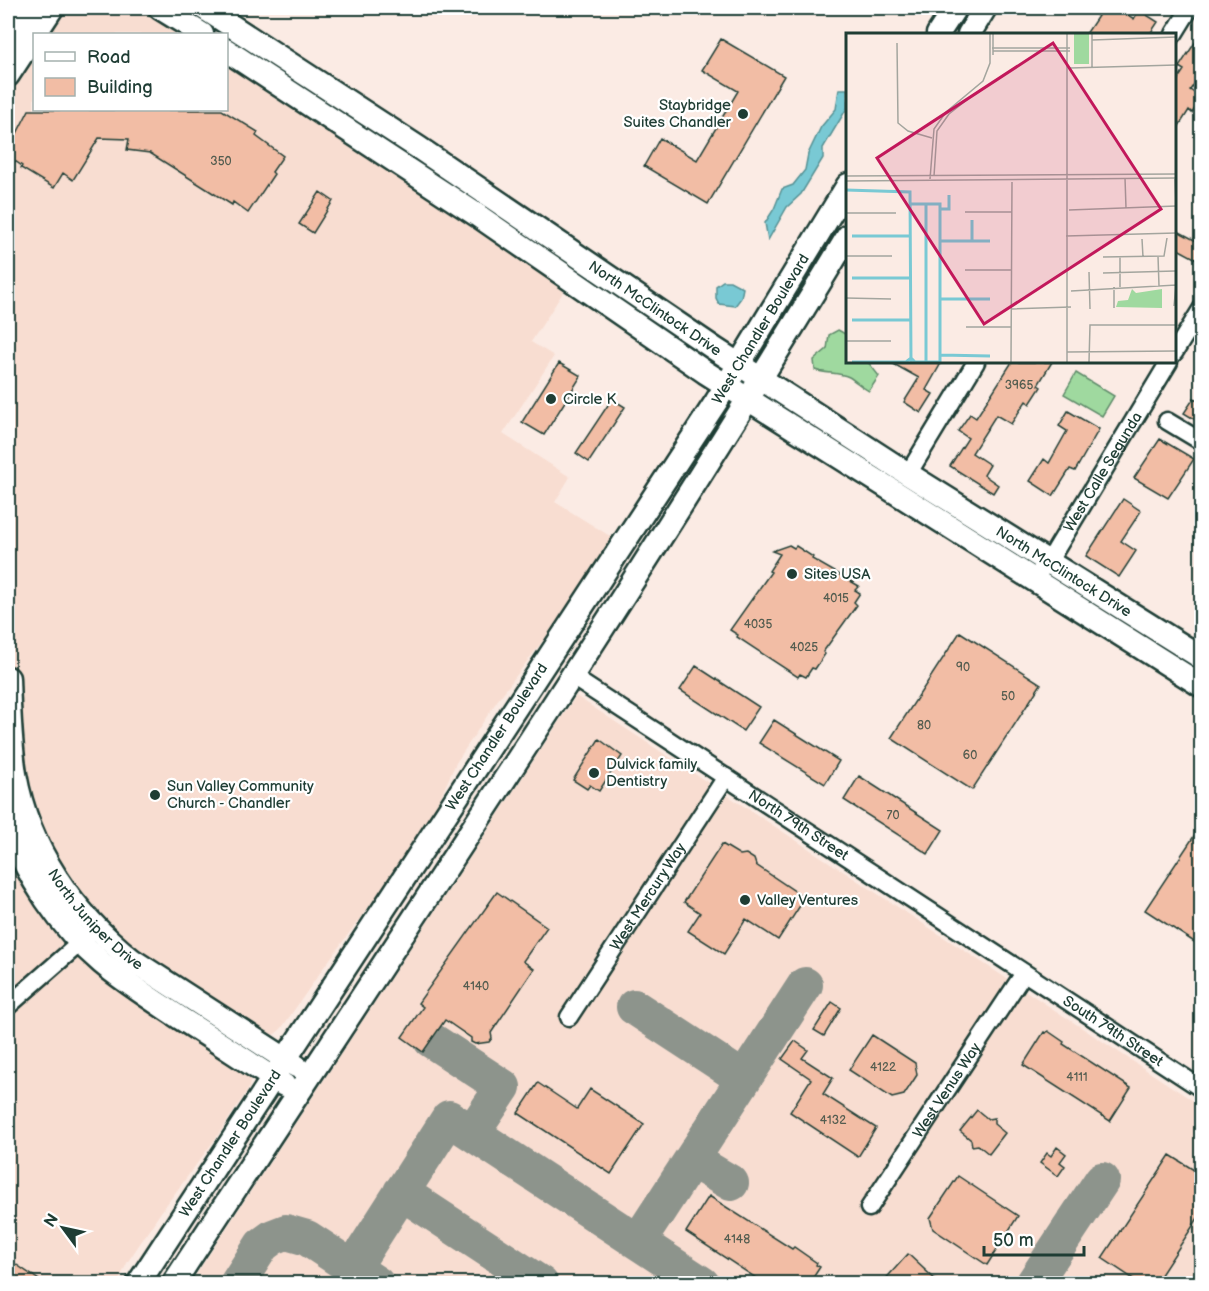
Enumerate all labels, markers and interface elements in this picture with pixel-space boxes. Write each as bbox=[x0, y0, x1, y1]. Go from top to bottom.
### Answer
legend bbox=[33, 33, 228, 111]
inset map bbox=[846, 33, 1176, 363]
text: Road bbox=[87, 47, 131, 68]
text: Building bbox=[87, 77, 153, 98]
place label: Staybridge Suites Chandler bbox=[623, 96, 732, 132]
marker: Staybridge Suites Chandler bbox=[736, 107, 750, 121]
house number: 350 bbox=[210, 154, 232, 169]
street label: West Chandler Boulevard bbox=[708, 251, 814, 408]
street label: North McClintock Drive bbox=[585, 257, 725, 361]
house number: 3965 bbox=[1005, 378, 1033, 393]
place label: Circle K bbox=[563, 390, 616, 409]
marker: Circle K bbox=[544, 392, 558, 406]
street label: West Calle Segunda bbox=[1060, 409, 1147, 536]
street label: North McClintock Drive bbox=[992, 522, 1135, 622]
place label: Sites USA bbox=[804, 565, 871, 584]
marker: Sites USA bbox=[785, 567, 799, 581]
house number: 4015 bbox=[823, 591, 849, 606]
house number: 4035 bbox=[744, 617, 772, 632]
house number: 4025 bbox=[790, 640, 818, 655]
street label: West Chandler Boulevard bbox=[442, 660, 552, 815]
house number: 90 bbox=[956, 660, 970, 675]
house number: 50 bbox=[1001, 689, 1015, 704]
house number: 80 bbox=[917, 718, 931, 733]
house number: 60 bbox=[963, 748, 977, 763]
place label: Dulvick family Dentistry bbox=[606, 755, 698, 791]
marker: Dulvick family Dentistry bbox=[587, 766, 601, 780]
place label: Sun Valley Community Church - Chandler bbox=[167, 777, 314, 813]
street label: North 79th Street bbox=[745, 786, 852, 865]
marker: Sun Valley Community Church - Chandler bbox=[148, 788, 162, 802]
house number: 70 bbox=[887, 808, 899, 823]
street label: West Mercury Way bbox=[606, 839, 690, 954]
street label: North Juniper Drive bbox=[43, 865, 146, 975]
place label: Valley Ventures bbox=[757, 891, 859, 910]
marker: Valley Ventures bbox=[738, 893, 752, 907]
house number: 4140 bbox=[463, 979, 489, 994]
street label: South 79th Street bbox=[1059, 991, 1167, 1071]
street label: West Venus Way bbox=[909, 1039, 985, 1142]
house number: 4122 bbox=[870, 1060, 896, 1075]
street label: West Chandler Boulevard bbox=[175, 1066, 286, 1221]
house number: 4111 bbox=[1066, 1070, 1088, 1085]
house number: 4132 bbox=[820, 1113, 846, 1128]
north arrow bbox=[33, 1198, 93, 1258]
text: N bbox=[40, 1210, 63, 1231]
scale bar bbox=[984, 1219, 1084, 1257]
text: 50 m bbox=[993, 1230, 1034, 1251]
house number: 4148 bbox=[724, 1232, 750, 1247]

